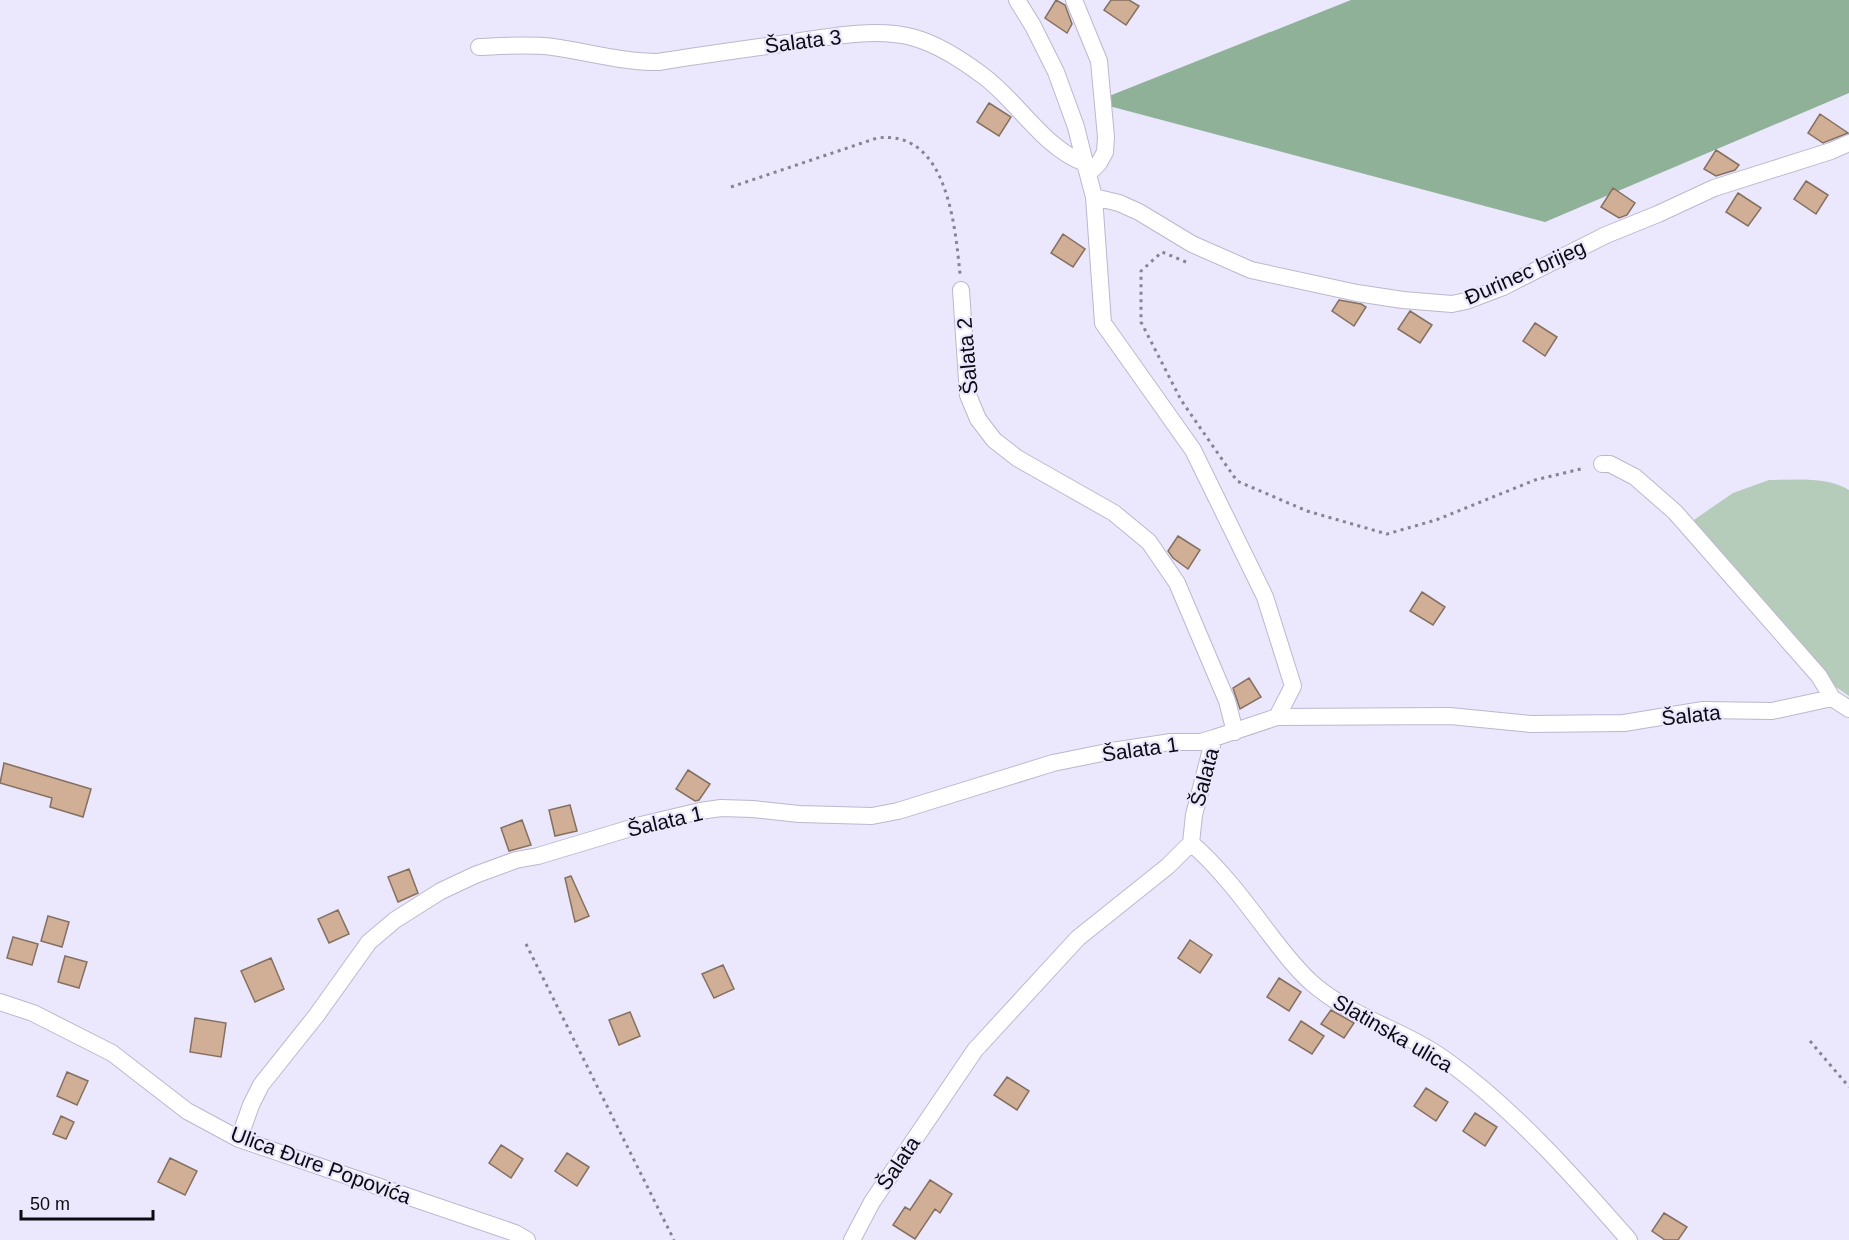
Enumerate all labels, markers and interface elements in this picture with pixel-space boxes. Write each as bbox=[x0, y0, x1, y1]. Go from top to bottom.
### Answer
street label: Šalata 3 bbox=[763, 25, 843, 57]
street label: Đurinec brijeg bbox=[1461, 235, 1589, 309]
street label: Šalata 2 bbox=[952, 317, 982, 395]
street label: Šalata bbox=[1660, 700, 1722, 730]
street label: Šalata 1 bbox=[1100, 732, 1180, 766]
street label: Šalata bbox=[1185, 745, 1223, 809]
street label: Šalata 1 bbox=[625, 801, 705, 841]
street label: Slatinska ulica bbox=[1329, 989, 1457, 1077]
street label: Ulica Đure Popovića bbox=[228, 1122, 415, 1208]
street label: Šalata bbox=[872, 1132, 924, 1194]
scale bar bbox=[21, 1183, 153, 1221]
text: 50 m bbox=[30, 1194, 70, 1214]

